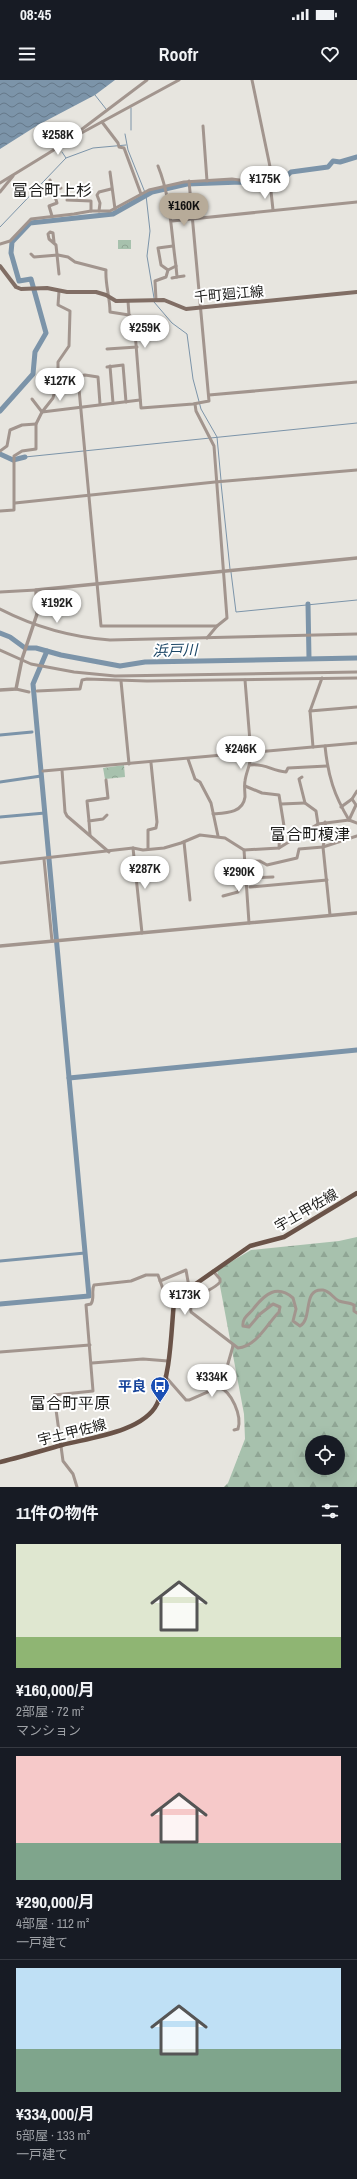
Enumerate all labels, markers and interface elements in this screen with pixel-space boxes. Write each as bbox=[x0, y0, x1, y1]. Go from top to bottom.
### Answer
text: 08:45 bbox=[20, 4, 51, 25]
text: Roofr bbox=[159, 42, 198, 67]
icon: menu bbox=[16, 43, 38, 65]
icon: heart bbox=[319, 43, 341, 65]
pin: ¥258K bbox=[30, 122, 86, 156]
text: ¥258K bbox=[42, 126, 74, 143]
pin: ¥175K bbox=[237, 166, 293, 200]
text: ¥175K bbox=[249, 170, 281, 187]
district label: 富合町上杉 bbox=[12, 179, 92, 201]
pin: ¥160K bbox=[156, 193, 212, 227]
text: ¥160K bbox=[168, 197, 200, 214]
street label: 千町廻江線 bbox=[193, 282, 265, 306]
pin: ¥259K bbox=[117, 315, 173, 349]
text: ¥259K bbox=[129, 319, 161, 336]
pin: ¥127K bbox=[32, 368, 88, 402]
text: ¥127K bbox=[44, 372, 76, 389]
pin: ¥192K bbox=[29, 590, 85, 624]
text: ¥192K bbox=[41, 594, 73, 611]
water label: 浜戸川 bbox=[152, 639, 200, 661]
pin: ¥246K bbox=[213, 736, 269, 770]
text: ¥246K bbox=[225, 740, 257, 757]
district label: 富合町榎津 bbox=[270, 823, 350, 845]
pin: ¥287K bbox=[117, 856, 173, 890]
pin: ¥290K bbox=[211, 859, 267, 893]
text: ¥287K bbox=[129, 860, 161, 877]
text: ¥290K bbox=[223, 863, 255, 880]
street label: 宇土甲佐線 bbox=[271, 1185, 341, 1235]
pin: ¥173K bbox=[157, 1282, 213, 1316]
text: ¥173K bbox=[169, 1286, 201, 1303]
pin: ¥334K bbox=[184, 1364, 240, 1398]
text: ¥334K bbox=[196, 1368, 228, 1385]
bus stop icon: 平良 bbox=[149, 1375, 171, 1403]
place label: 平良 bbox=[118, 1377, 146, 1395]
district label: 富合町平原 bbox=[30, 1392, 110, 1414]
street label: 宇土甲佐線 bbox=[36, 1415, 108, 1449]
map controls bbox=[305, 1435, 345, 1475]
button: locate bbox=[305, 1435, 345, 1475]
icon: filters bbox=[319, 1500, 341, 1522]
text: 11件の物件 bbox=[16, 1501, 99, 1524]
icon: home bbox=[143, 1570, 215, 1642]
text: ¥160,000/月 bbox=[16, 1678, 95, 1701]
text: 2部屋 · 72 m² bbox=[16, 1703, 84, 1720]
text: マンション bbox=[16, 1722, 81, 1739]
icon: home bbox=[143, 1782, 215, 1854]
text: ¥290,000/月 bbox=[16, 1890, 95, 1913]
text: 4部屋 · 112 m² bbox=[16, 1915, 89, 1932]
text: 一戸建て bbox=[16, 1934, 68, 1951]
icon: home bbox=[143, 1994, 215, 2066]
text: ¥334,000/月 bbox=[16, 2102, 95, 2125]
text: 5部屋 · 133 m² bbox=[16, 2127, 90, 2144]
text: 一戸建て bbox=[16, 2146, 68, 2163]

